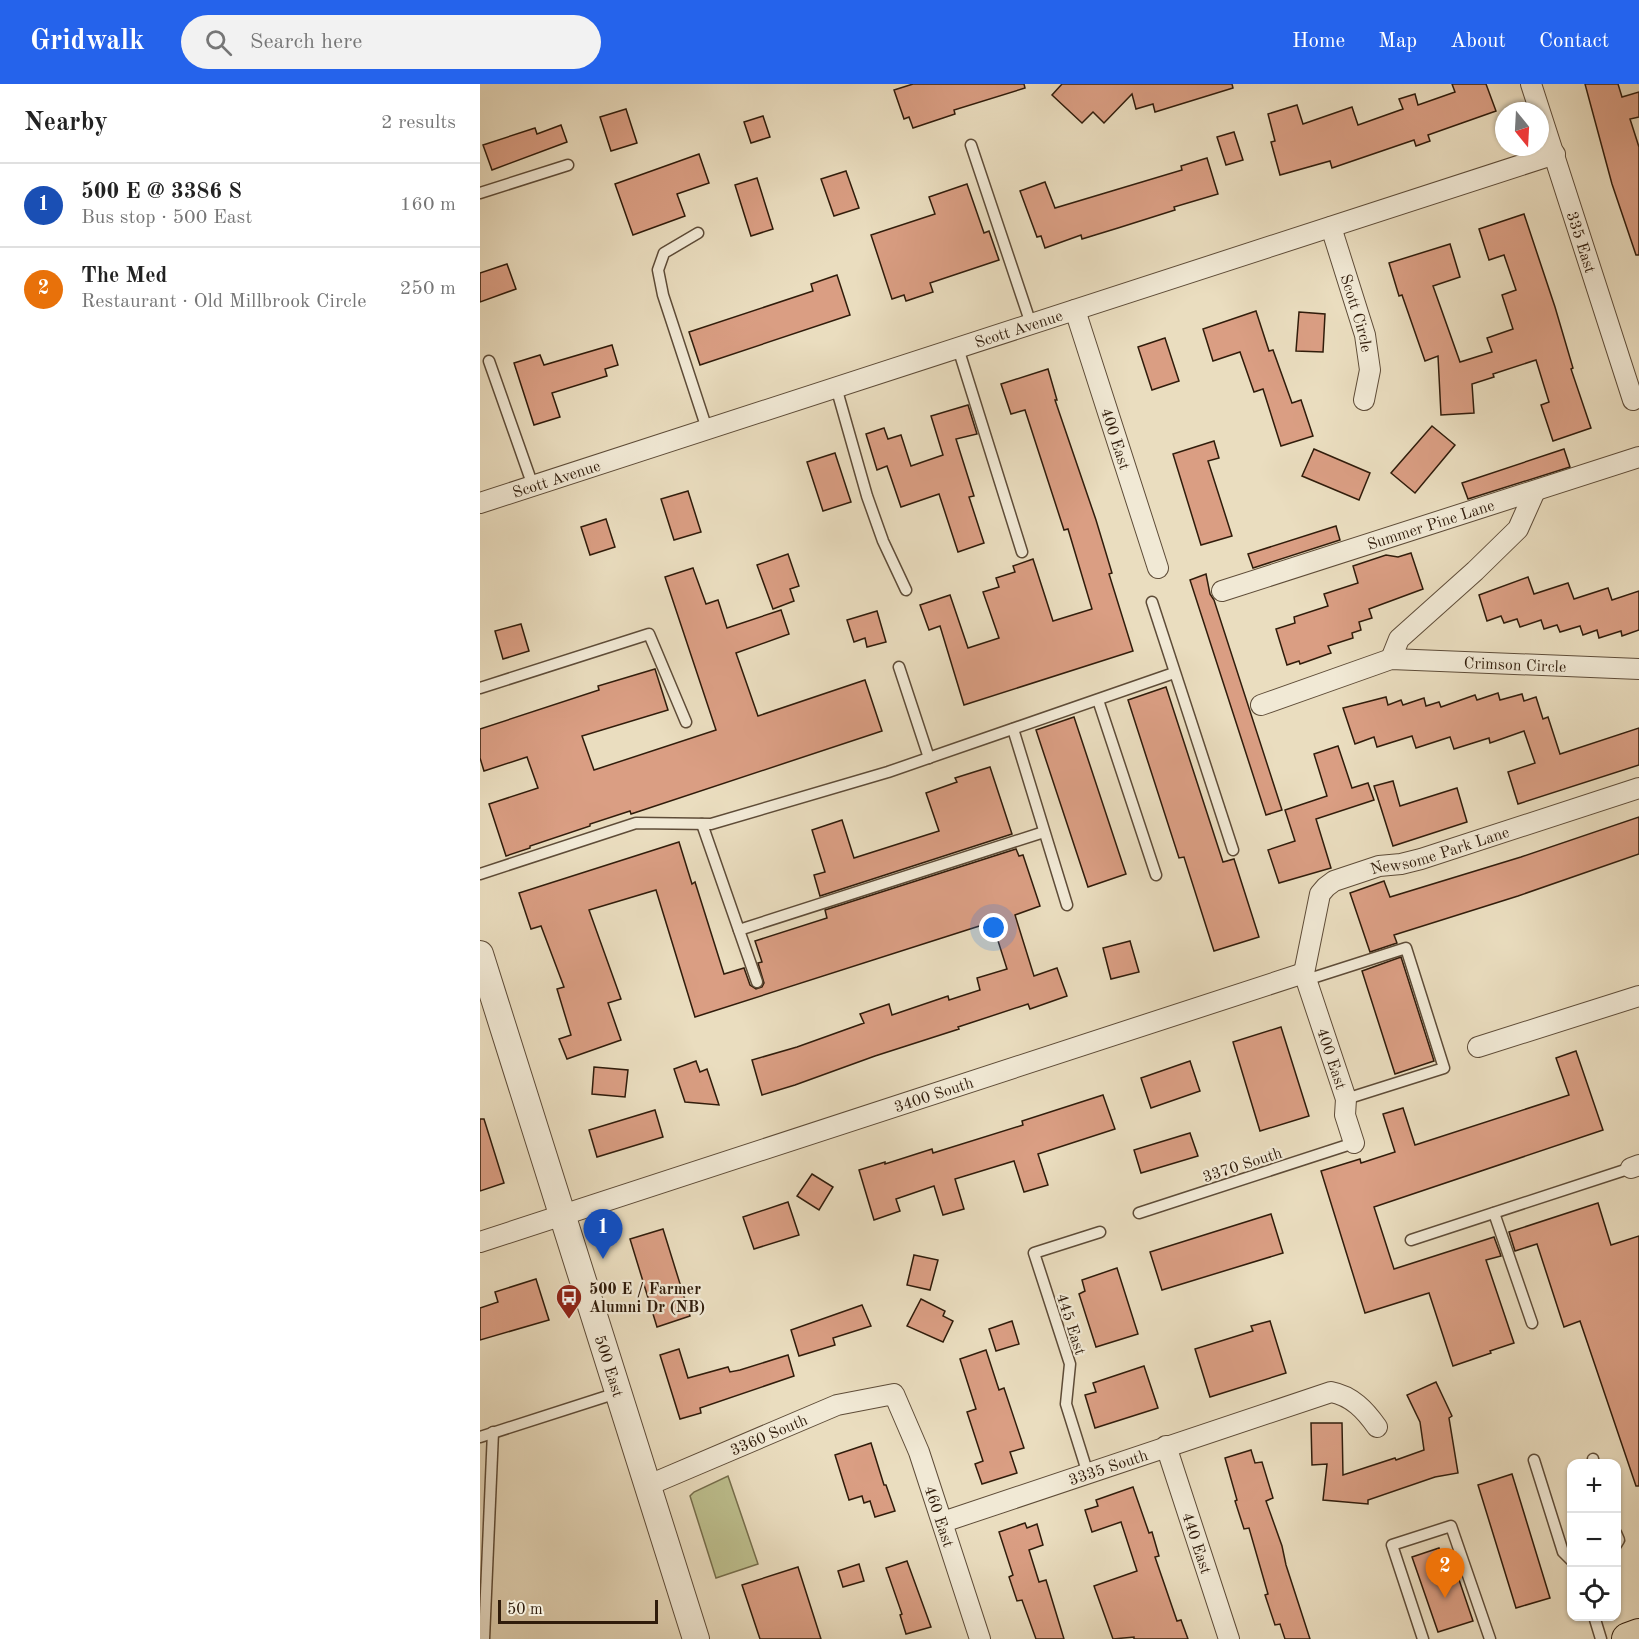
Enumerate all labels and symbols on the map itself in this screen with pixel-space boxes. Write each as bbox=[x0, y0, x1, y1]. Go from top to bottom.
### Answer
north arrow bbox=[1495, 102, 1549, 156]
street label: 335 East bbox=[1563, 210, 1598, 276]
street label: Scott Circle bbox=[1336, 272, 1373, 353]
street label: Scott Avenue bbox=[973, 308, 1065, 352]
street label: 400 East bbox=[1097, 406, 1132, 472]
street label: Scott Avenue bbox=[511, 458, 603, 502]
street label: Summer Pine Lane bbox=[1365, 498, 1497, 554]
street label: Crimson Circle bbox=[1463, 656, 1567, 676]
street label: Newsome Park Lane bbox=[1368, 825, 1511, 878]
your location bbox=[979, 913, 1008, 942]
street label: 400 East bbox=[1313, 1026, 1348, 1092]
street label: 3400 South bbox=[892, 1075, 976, 1116]
street label: 3370 South bbox=[1201, 1145, 1285, 1186]
pin: 1 bbox=[584, 1210, 622, 1259]
bus stop icon: 500 E / Farmer Alumni Dr (NB) bbox=[554, 1282, 584, 1320]
place label: 500 E / Farmer Alumni Dr (NB) bbox=[589, 1282, 705, 1316]
street label: 445 East bbox=[1053, 1292, 1088, 1358]
street label: 500 East bbox=[591, 1334, 625, 1400]
street label: 3360 South bbox=[728, 1412, 811, 1459]
street label: 3335 South bbox=[1067, 1448, 1150, 1489]
street label: 460 East bbox=[921, 1484, 956, 1550]
street label: 440 East bbox=[1178, 1511, 1213, 1577]
pin: 2 bbox=[1426, 1548, 1464, 1598]
scale bar bbox=[498, 1597, 658, 1624]

